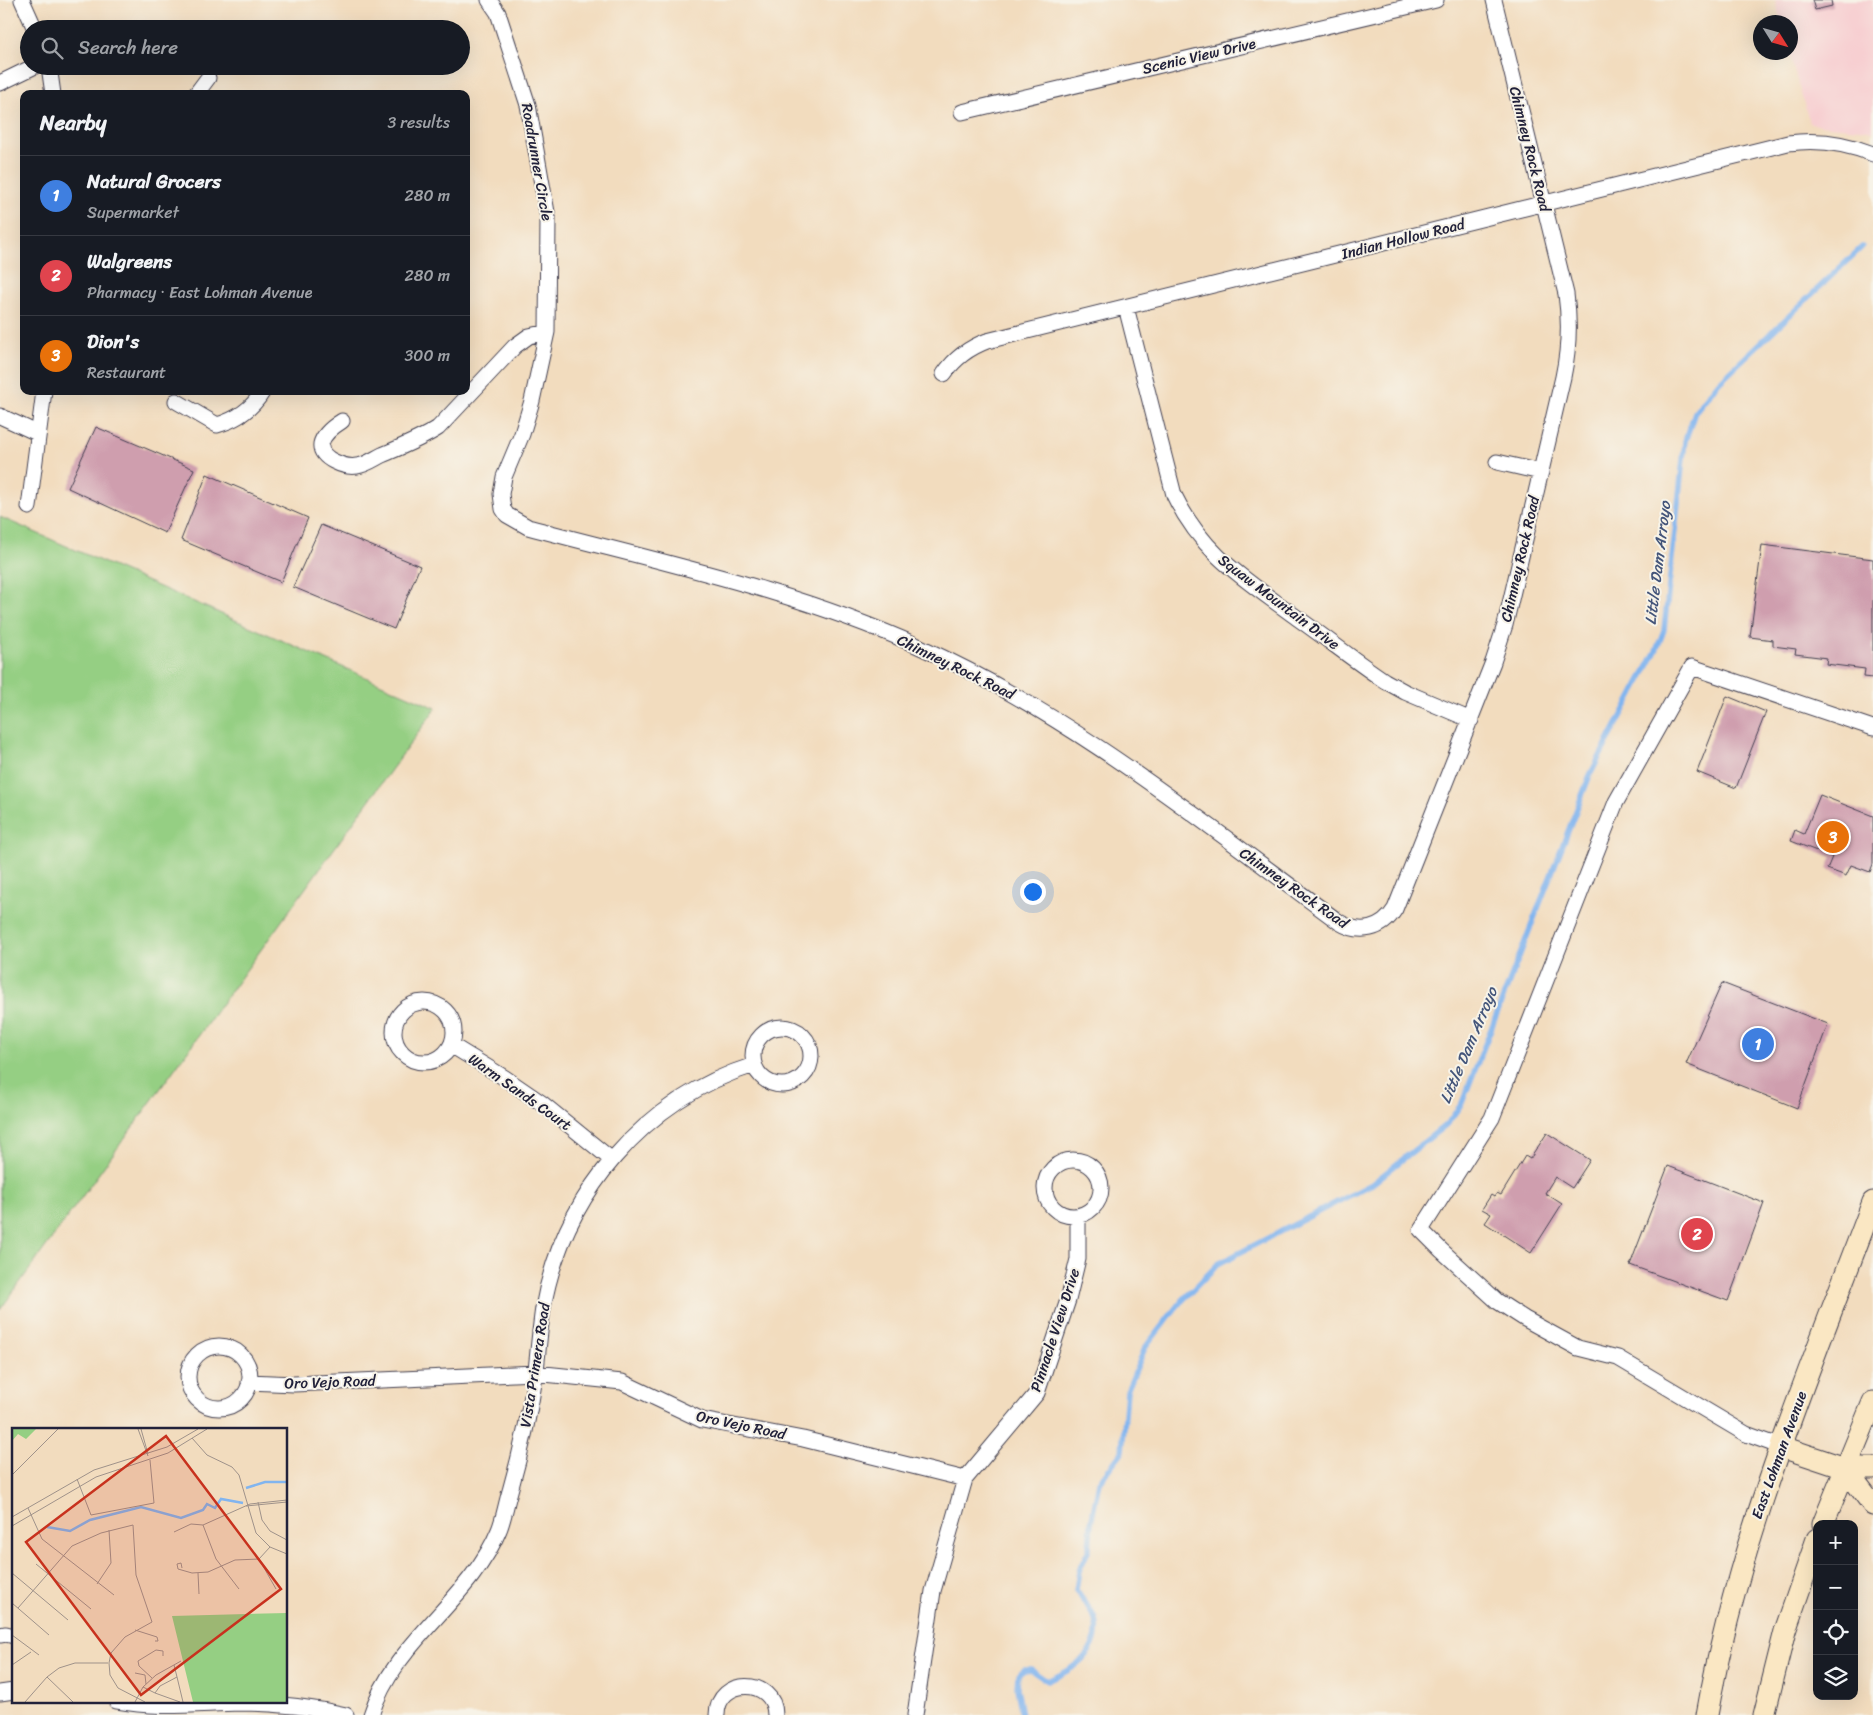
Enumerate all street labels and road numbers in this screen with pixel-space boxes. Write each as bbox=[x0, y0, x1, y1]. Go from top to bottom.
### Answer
street label: Scenic View Drive bbox=[1140, 30, 1258, 82]
street label: Chimney Rock Road bbox=[1502, 84, 1558, 216]
street label: Roadrunner Circle bbox=[514, 101, 560, 223]
street label: Indian Hollow Road bbox=[1338, 211, 1468, 267]
street label: Chimney Rock Road bbox=[1493, 492, 1547, 625]
street label: Squaw Mountain Drive bbox=[1212, 547, 1346, 657]
street label: Chimney Rock Road bbox=[893, 627, 1020, 707]
street label: Chimney Rock Road bbox=[1234, 841, 1355, 936]
street label: Warm Sands Court bbox=[463, 1046, 578, 1138]
street label: Pinnacle View Drive bbox=[1023, 1264, 1087, 1395]
street label: Vista Primera Road bbox=[512, 1300, 558, 1429]
street label: Oro Vejo Road bbox=[284, 1367, 377, 1397]
street label: East Lohman Avenue bbox=[1744, 1387, 1814, 1523]
street label: Oro Vejo Road bbox=[694, 1403, 789, 1447]

